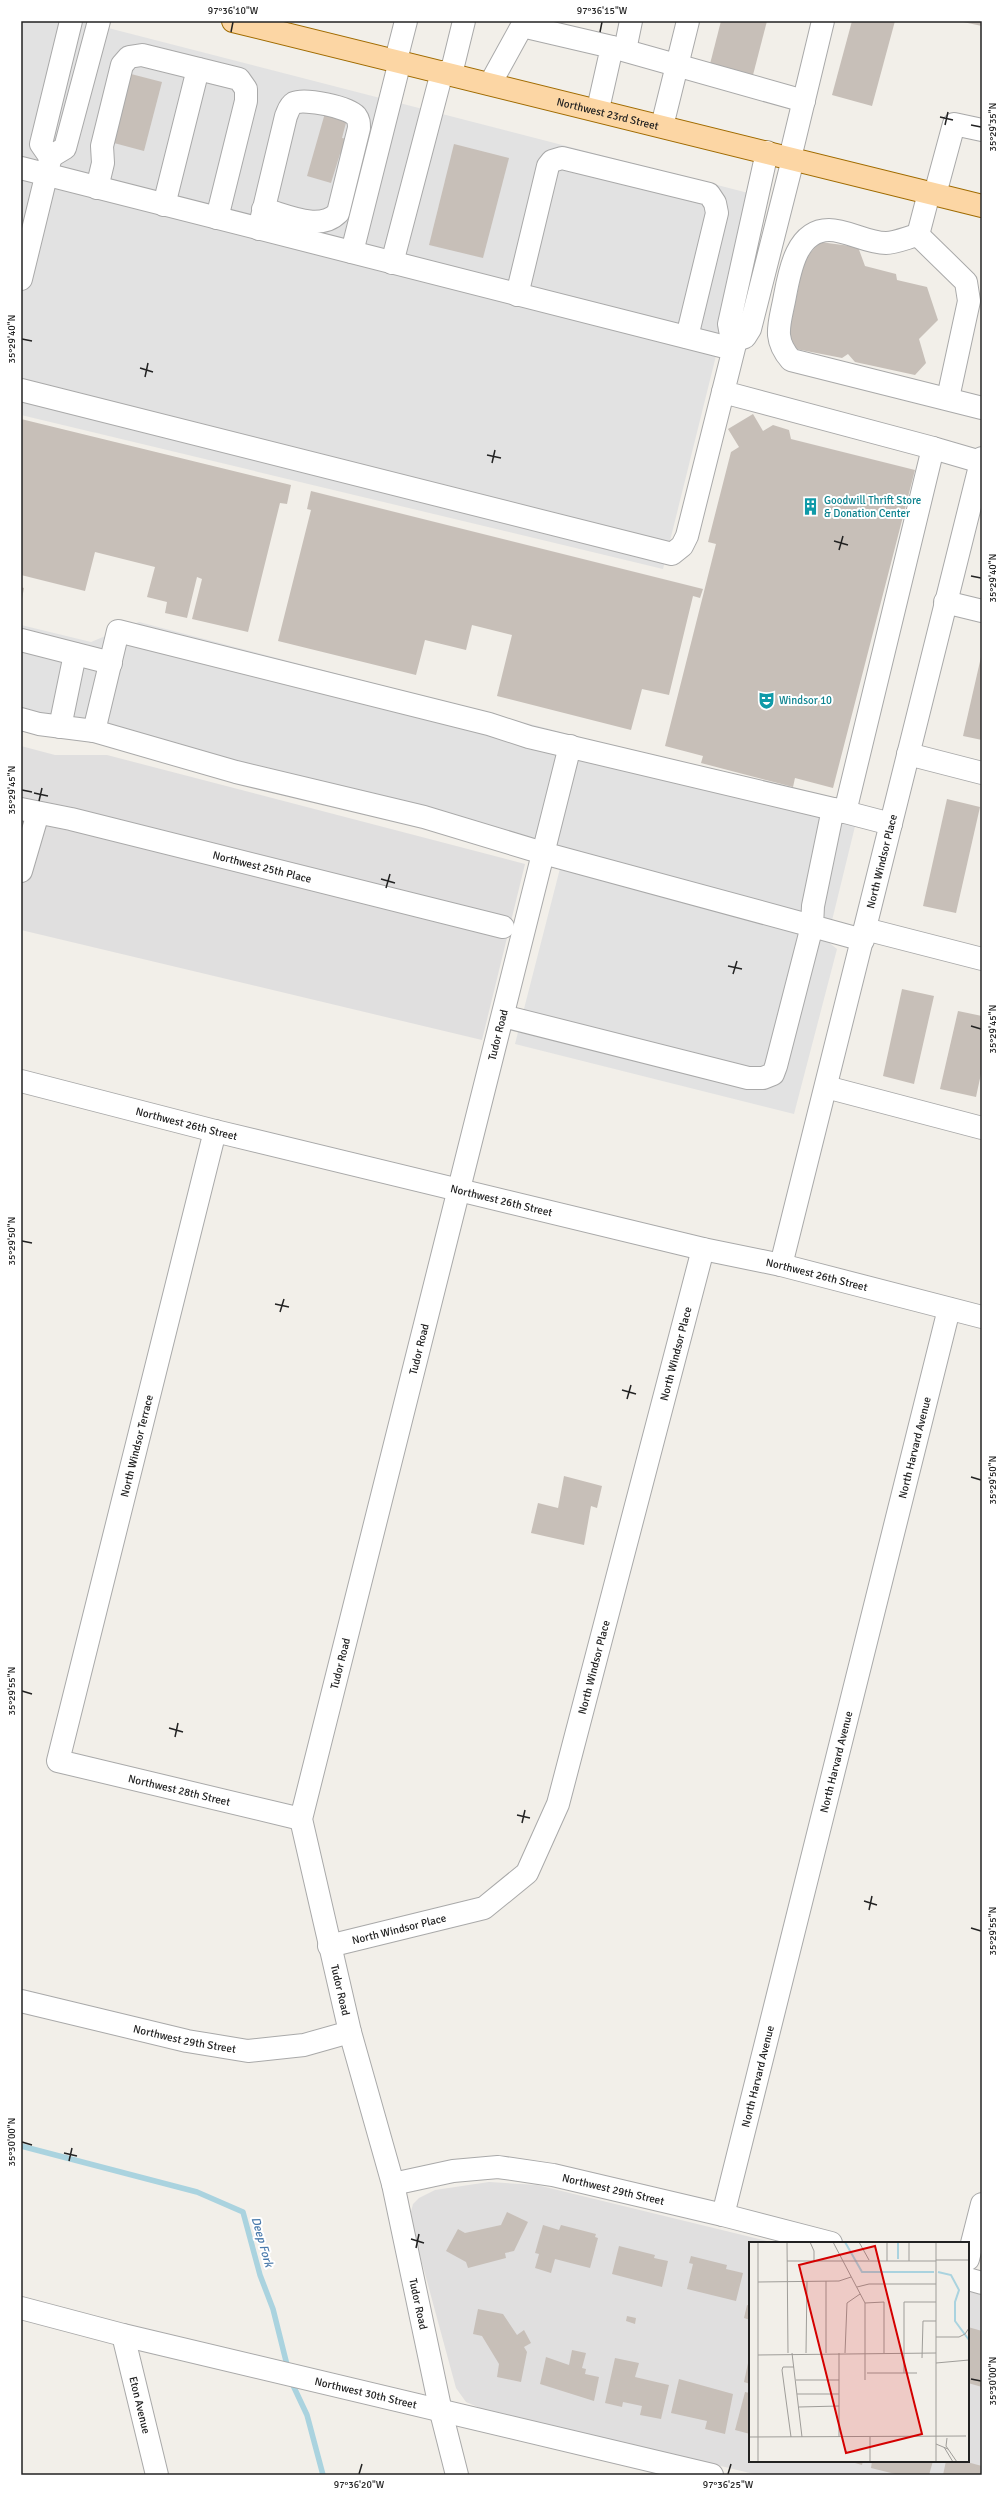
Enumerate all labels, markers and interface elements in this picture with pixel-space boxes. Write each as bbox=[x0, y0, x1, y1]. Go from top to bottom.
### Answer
text: 97°36'10"W bbox=[208, 5, 259, 17]
text: 97°36'15"W bbox=[577, 5, 628, 17]
street label: Northwest 23rd Street bbox=[555, 95, 660, 132]
text: 35°29'35"N bbox=[987, 103, 999, 151]
text: 35°29'40"N bbox=[6, 315, 18, 363]
place label: Goodwill Thrift Store & Donation Center bbox=[824, 494, 921, 520]
building icon: Goodwill Thrift Store & Donation Center bbox=[801, 496, 821, 516]
text: 35°29'40"N bbox=[987, 554, 999, 602]
theatre icon: Windsor 10 bbox=[756, 690, 776, 710]
place label: Windsor 10 bbox=[779, 694, 832, 707]
text: 35°29'45"N bbox=[6, 766, 18, 814]
street label: North Windsor Place bbox=[864, 813, 900, 910]
street label: Northwest 25th Place bbox=[211, 848, 313, 885]
text: 35°29'45"N bbox=[987, 1005, 999, 1053]
street label: Tudor Road bbox=[485, 1008, 510, 1062]
street label: Northwest 26th Street bbox=[134, 1104, 239, 1143]
street label: Northwest 26th Street bbox=[449, 1182, 554, 1219]
text: 35°29'50"N bbox=[6, 1217, 18, 1265]
street label: Northwest 26th Street bbox=[765, 1256, 869, 1294]
street label: North Windsor Place bbox=[657, 1305, 694, 1402]
street label: Tudor Road bbox=[406, 1322, 431, 1376]
street label: North Windsor Terrace bbox=[118, 1393, 156, 1499]
street label: North Harvard Avenue bbox=[896, 1395, 933, 1500]
text: 35°29'50"N bbox=[987, 1456, 999, 1504]
street label: North Windsor Place bbox=[575, 1619, 612, 1716]
street label: Tudor Road bbox=[327, 1636, 353, 1690]
text: 35°29'55"N bbox=[6, 1667, 18, 1715]
street label: North Harvard Avenue bbox=[817, 1710, 855, 1814]
street label: Northwest 28th Street bbox=[127, 1772, 232, 1808]
text: 35°29'55"N bbox=[987, 1907, 999, 1955]
street label: North Windsor Place bbox=[350, 1911, 447, 1947]
street label: Tudor Road bbox=[328, 1963, 352, 2017]
street label: Northwest 29th Street bbox=[132, 2022, 237, 2055]
street label: North Harvard Avenue bbox=[739, 2024, 777, 2128]
text: 35°30'00"N bbox=[6, 2118, 18, 2166]
street label: Northwest 29th Street bbox=[561, 2171, 666, 2207]
water label: Deep Fork bbox=[248, 2215, 277, 2270]
inset map bbox=[749, 2242, 969, 2462]
street label: Tudor Road bbox=[406, 2277, 430, 2331]
text: 35°30'00"N bbox=[987, 2357, 999, 2405]
street label: Northwest 30th Street bbox=[313, 2374, 418, 2411]
street label: Eton Avenue bbox=[127, 2375, 153, 2435]
text: 97°36'20"W bbox=[334, 2479, 385, 2491]
text: 97°36'25"W bbox=[703, 2479, 754, 2491]

